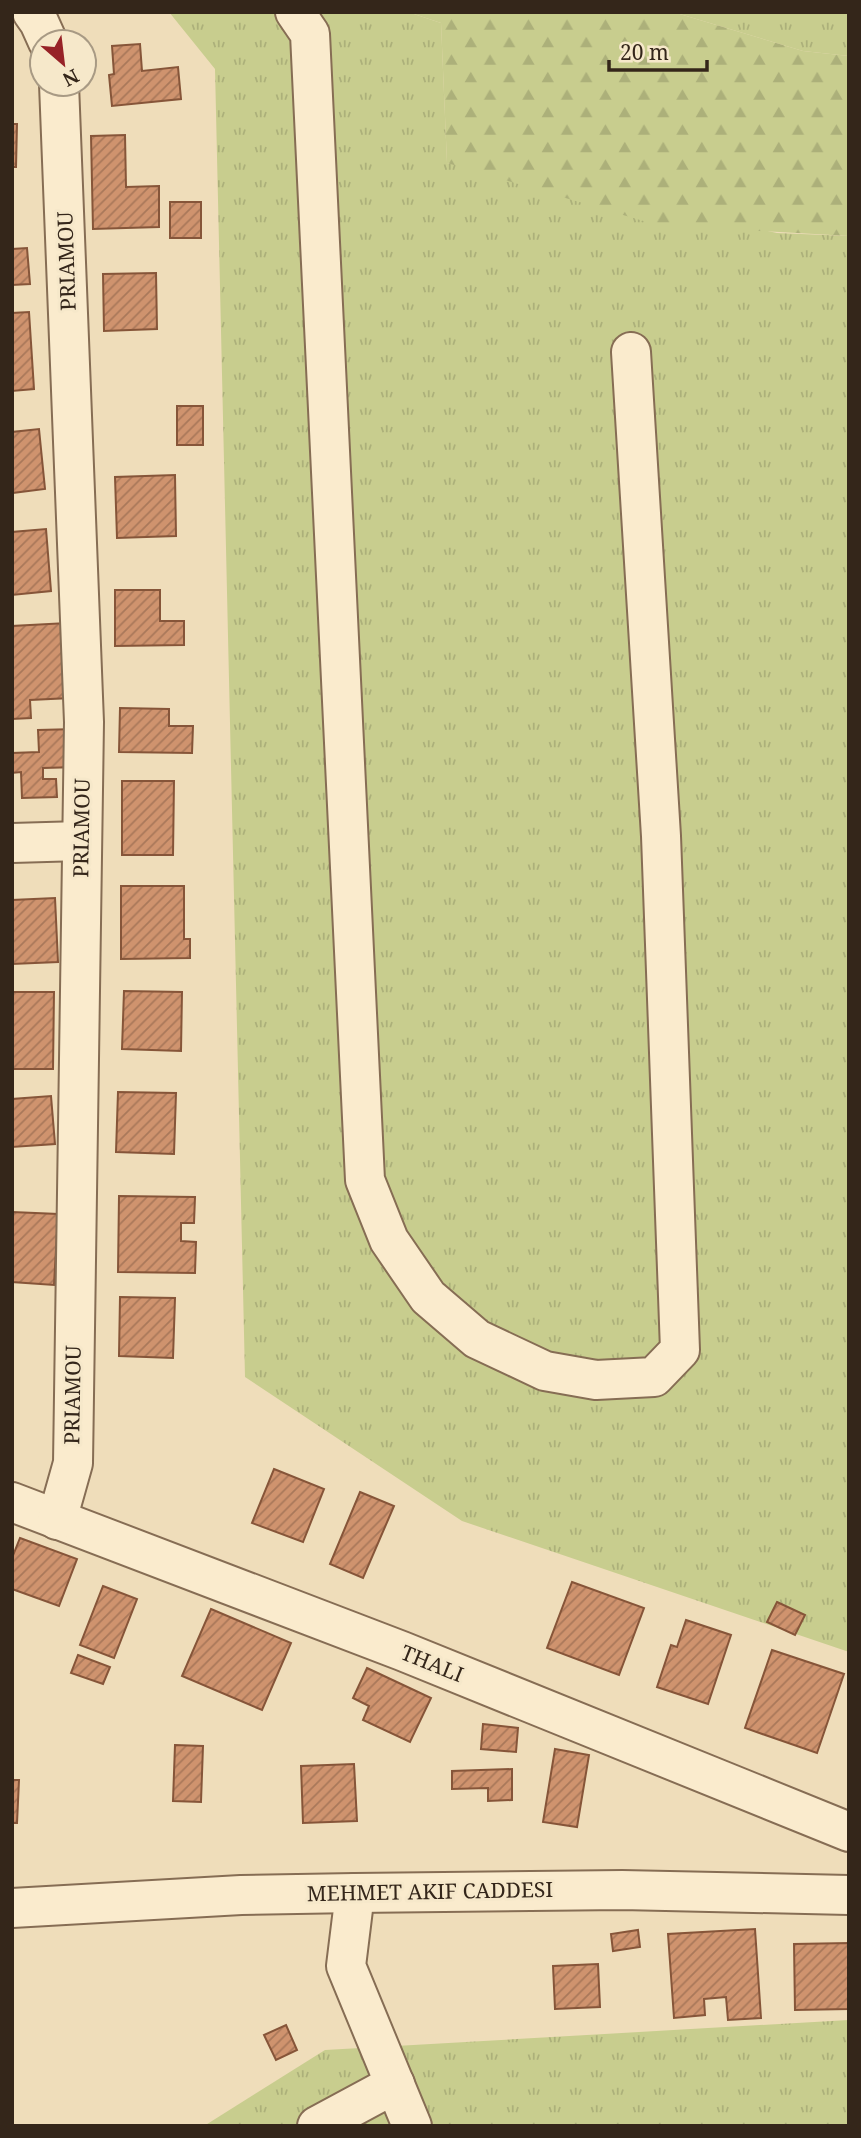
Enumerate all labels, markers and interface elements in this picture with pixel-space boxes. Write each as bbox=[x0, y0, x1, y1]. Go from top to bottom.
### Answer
north arrow bbox=[28, 28, 98, 98]
scale bar bbox=[609, 28, 707, 72]
text: 20 m bbox=[620, 38, 669, 66]
text: N bbox=[58, 63, 84, 93]
street label: PRIAMOU bbox=[50, 211, 82, 311]
street label: PRIAMOU bbox=[66, 778, 96, 878]
street label: PRIAMOU bbox=[57, 1345, 87, 1445]
street label: THALI bbox=[397, 1638, 468, 1688]
street label: MEHMET AKIF CADDESI bbox=[307, 1875, 553, 1907]

